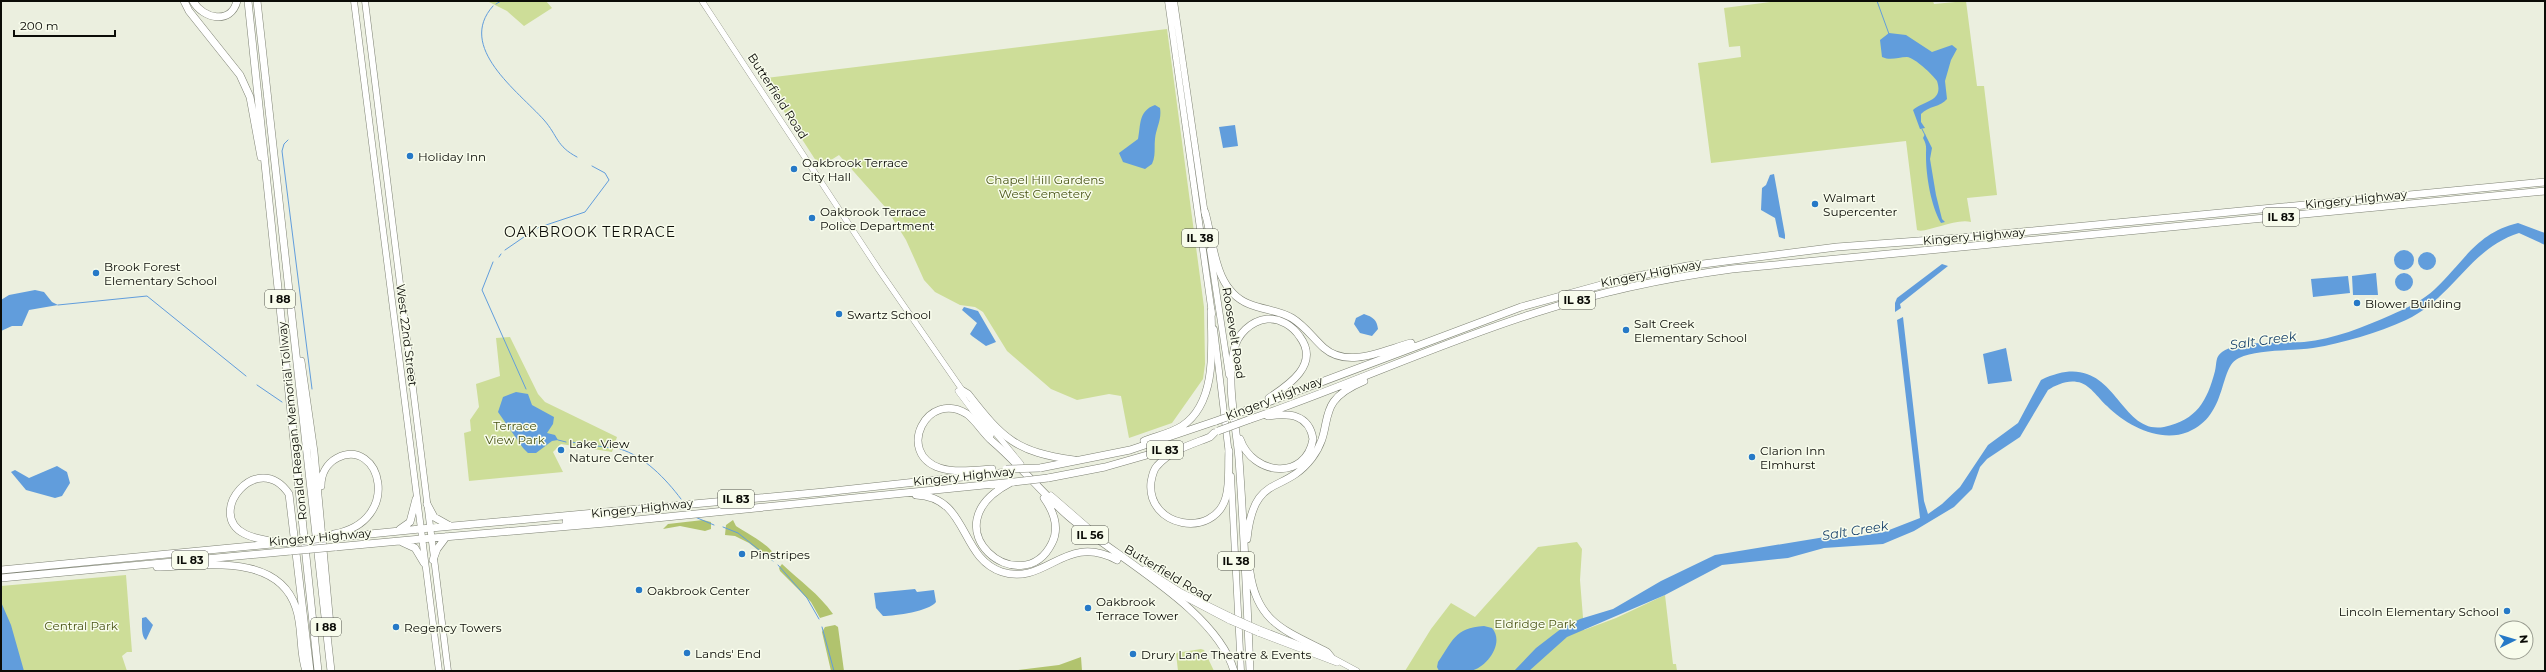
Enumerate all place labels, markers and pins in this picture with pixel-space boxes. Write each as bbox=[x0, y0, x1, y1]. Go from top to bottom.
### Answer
place label: Holiday Inn bbox=[418, 149, 486, 164]
marker: Holiday Inn bbox=[405, 151, 415, 161]
place label: Oakbrook Terrace City Hall bbox=[802, 155, 908, 184]
marker: Oakbrook Terrace City Hall bbox=[789, 164, 799, 174]
place label: Walmart Supercenter bbox=[1823, 190, 1897, 219]
marker: Walmart Supercenter bbox=[1810, 199, 1820, 209]
place label: Oakbrook Terrace Police Department bbox=[820, 204, 935, 233]
marker: Oakbrook Terrace Police Department bbox=[807, 213, 817, 223]
place label: Brook Forest Elementary School bbox=[104, 259, 217, 288]
marker: Brook Forest Elementary School bbox=[91, 268, 101, 278]
place label: Blower Building bbox=[2365, 296, 2461, 311]
marker: Blower Building bbox=[2352, 298, 2362, 308]
place label: Swartz School bbox=[847, 307, 931, 322]
marker: Swartz School bbox=[834, 309, 844, 319]
place label: Salt Creek Elementary School bbox=[1634, 316, 1747, 345]
marker: Salt Creek Elementary School bbox=[1621, 325, 1631, 335]
place label: Lake View Nature Center bbox=[569, 436, 654, 465]
place label: Clarion Inn Elmhurst bbox=[1760, 443, 1825, 472]
marker: Lake View Nature Center bbox=[556, 445, 566, 455]
marker: Clarion Inn Elmhurst bbox=[1747, 452, 1757, 462]
place label: Pinstripes bbox=[750, 547, 810, 562]
marker: Pinstripes bbox=[737, 549, 747, 559]
place label: Oakbrook Center bbox=[647, 583, 750, 598]
marker: Oakbrook Center bbox=[634, 585, 644, 595]
place label: Oakbrook Terrace Tower bbox=[1096, 594, 1179, 623]
marker: Oakbrook Terrace Tower bbox=[1083, 603, 1093, 613]
place label: Lincoln Elementary School bbox=[2339, 604, 2499, 619]
marker: Lincoln Elementary School bbox=[2502, 606, 2512, 616]
place label: Regency Towers bbox=[404, 620, 502, 635]
marker: Regency Towers bbox=[391, 622, 401, 632]
place label: Lands' End bbox=[695, 646, 761, 661]
place label: Drury Lane Theatre & Events bbox=[1141, 647, 1312, 662]
marker: Lands' End bbox=[682, 648, 692, 658]
marker: Drury Lane Theatre & Events bbox=[1128, 649, 1138, 659]

